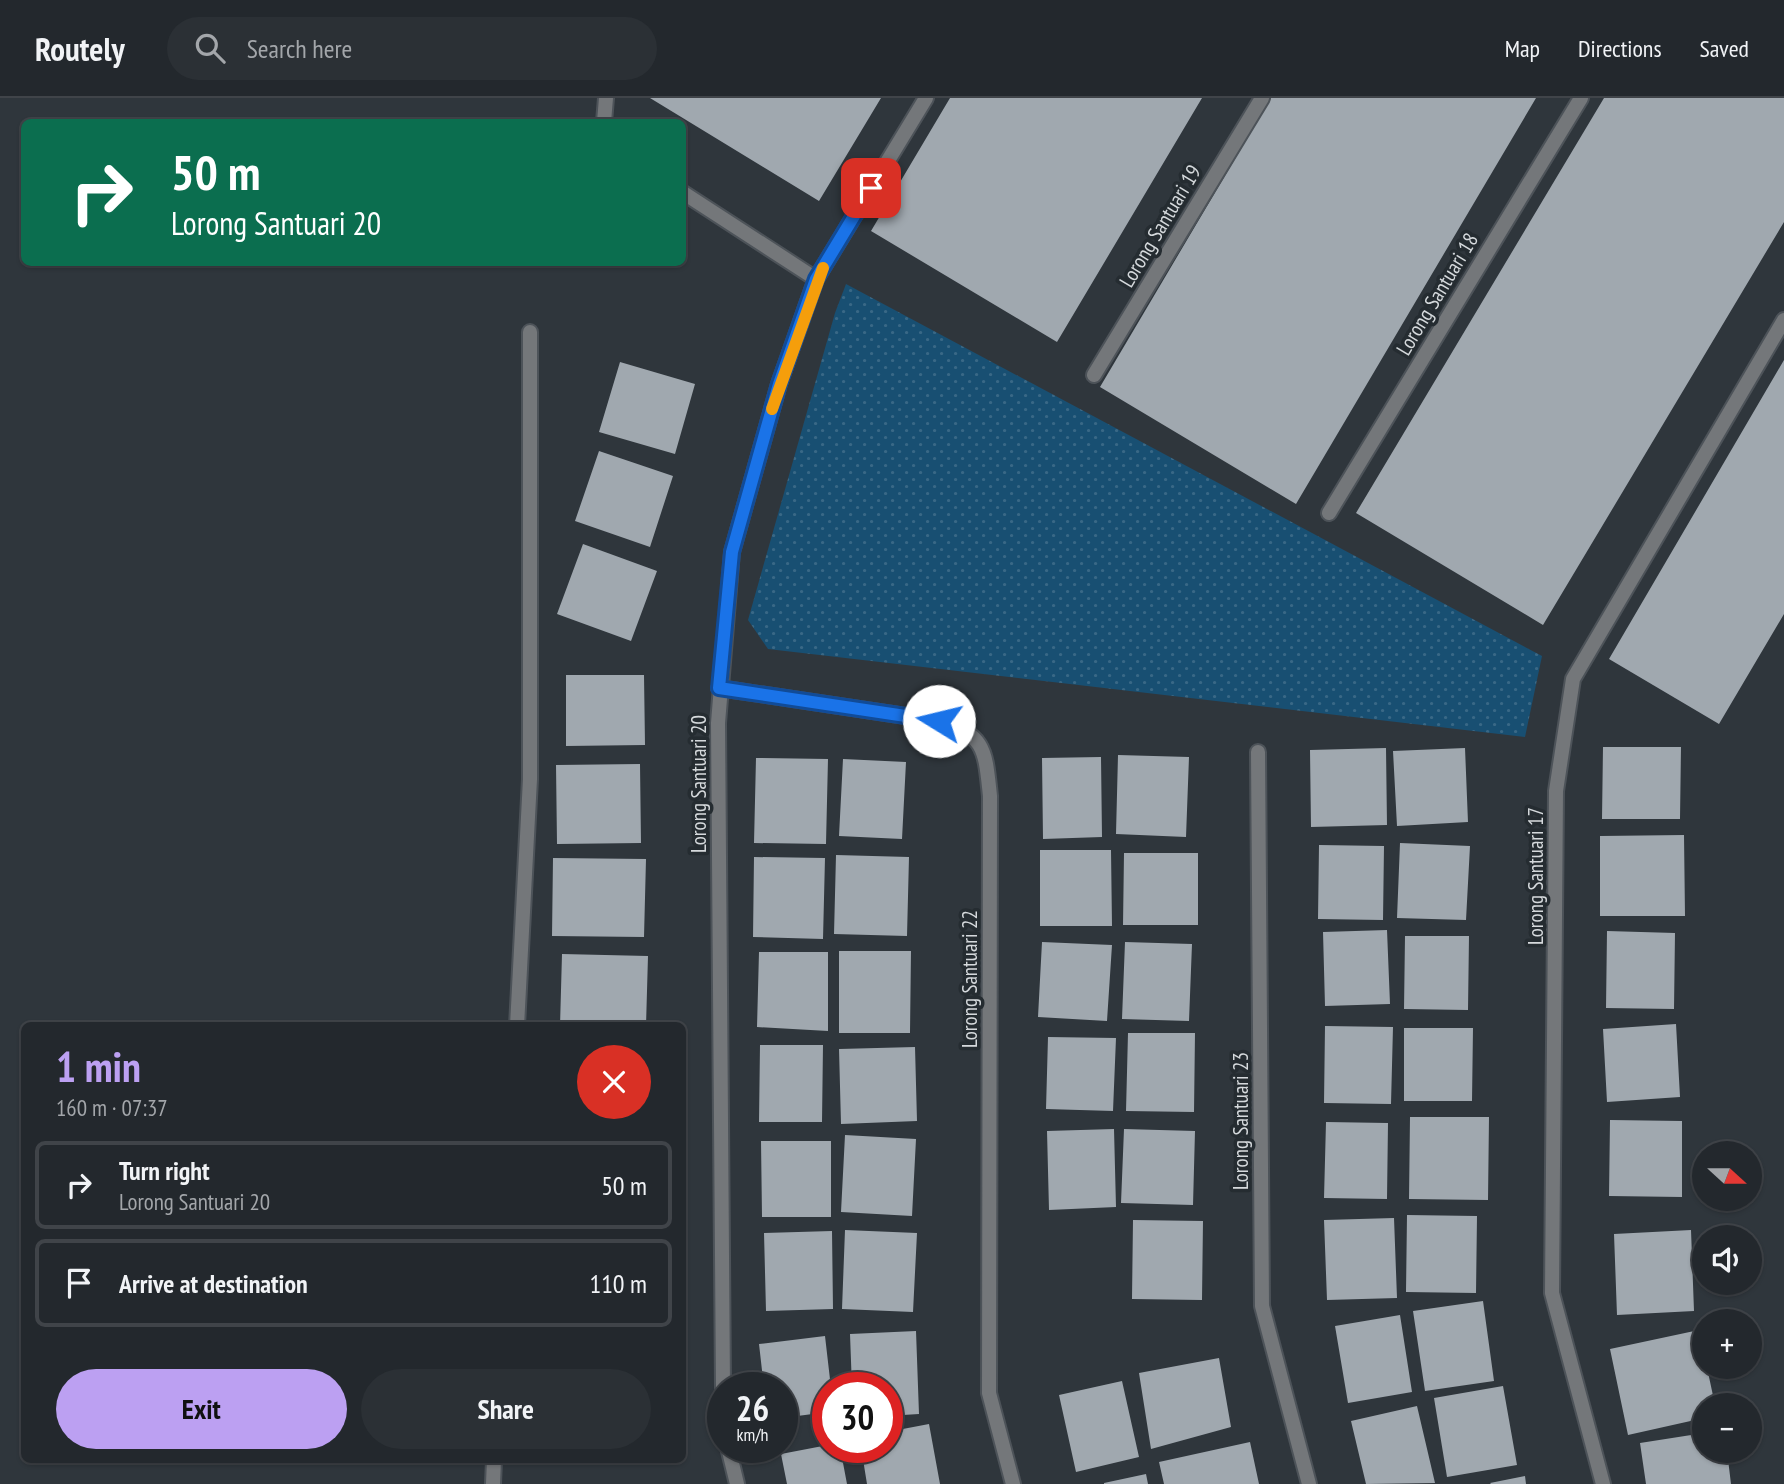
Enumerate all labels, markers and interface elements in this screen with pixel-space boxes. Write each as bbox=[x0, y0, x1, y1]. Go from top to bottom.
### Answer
search box bbox=[167, 17, 657, 80]
text: Routely bbox=[35, 27, 125, 70]
icon: search bbox=[191, 29, 229, 67]
text: Search here bbox=[247, 32, 352, 65]
text: Map bbox=[1505, 33, 1540, 64]
text: Directions bbox=[1578, 33, 1662, 64]
text: Saved bbox=[1700, 33, 1749, 64]
text: 50 m bbox=[171, 140, 260, 204]
icon: right bbox=[56, 147, 147, 238]
pin bbox=[841, 158, 901, 218]
street label: Lorong Santuari 19 bbox=[1113, 160, 1207, 292]
icon: arrive bbox=[852, 169, 890, 207]
text: Lorong Santuari 20 bbox=[171, 202, 381, 244]
street label: Lorong Santuari 18 bbox=[1390, 228, 1484, 360]
position arrow bbox=[902, 684, 976, 758]
street label: Lorong Santuari 20 bbox=[685, 715, 712, 853]
street label: Lorong Santuari 17 bbox=[1522, 807, 1549, 945]
street label: Lorong Santuari 22 bbox=[956, 910, 983, 1048]
text: 1 min bbox=[56, 1039, 141, 1094]
button: close bbox=[577, 1045, 651, 1119]
street label: Lorong Santuari 23 bbox=[1227, 1052, 1254, 1190]
text: 160 m · 07:37 bbox=[56, 1093, 168, 1122]
north arrow bbox=[1692, 1141, 1762, 1211]
map controls bbox=[1692, 1141, 1762, 1463]
text: Turn right bbox=[119, 1154, 210, 1187]
icon: right bbox=[60, 1166, 98, 1204]
text: 50 m bbox=[601, 1169, 647, 1202]
text: Lorong Santuari 20 bbox=[119, 1187, 270, 1216]
button: sound bbox=[1692, 1225, 1762, 1295]
icon: arrive bbox=[60, 1264, 98, 1302]
text: Arrive at destination bbox=[119, 1267, 308, 1300]
text: 110 m bbox=[589, 1267, 647, 1300]
button: + bbox=[1692, 1309, 1762, 1379]
button: Exit bbox=[56, 1369, 347, 1449]
button: Share bbox=[361, 1369, 651, 1449]
speed limit sign: 30 bbox=[812, 1372, 903, 1463]
text: 26 bbox=[736, 1385, 769, 1431]
button: − bbox=[1692, 1393, 1762, 1463]
text: km/h bbox=[737, 1423, 768, 1446]

